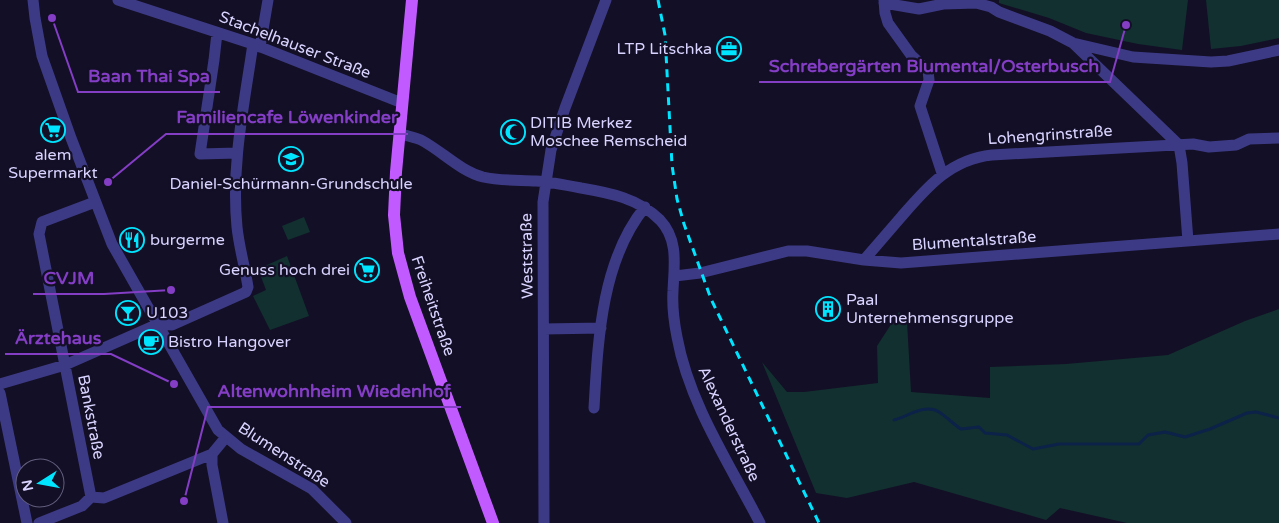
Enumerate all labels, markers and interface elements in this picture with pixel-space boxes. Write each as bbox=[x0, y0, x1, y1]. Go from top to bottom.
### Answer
street label: Stachelhauser Straße bbox=[216, 7, 374, 83]
office icon: LTP Litschka bbox=[716, 36, 742, 62]
place label: LTP Litschka bbox=[616, 39, 712, 59]
callout: Schrebergärten Blumental/Osterbusch bbox=[759, 49, 1110, 82]
text: Schrebergärten Blumental/Osterbusch bbox=[769, 55, 1099, 77]
callout: Baan Thai Spa bbox=[78, 59, 220, 92]
text: Baan Thai Spa bbox=[88, 65, 210, 87]
callout: Familiencafe Löwenkinder bbox=[166, 101, 408, 134]
text: Familiencafe Löwenkinder bbox=[176, 106, 399, 128]
place label: DITIB Merkez Moschee Remscheid bbox=[530, 113, 687, 151]
supermarket icon: alem Supermarkt bbox=[40, 117, 66, 143]
mosque icon: DITIB Merkez Moschee Remscheid bbox=[500, 119, 526, 145]
street label: Lohengrinstraße bbox=[987, 121, 1113, 149]
place label: alem Supermarkt bbox=[8, 145, 98, 183]
school or university icon: Daniel-Schürmann-Grundschule bbox=[278, 146, 304, 172]
place label: Daniel-Schürmann-Grundschule bbox=[169, 174, 413, 194]
street label: Weststraße bbox=[516, 213, 538, 299]
restaurant icon: burgerme bbox=[119, 227, 145, 253]
street label: Blumentalstraße bbox=[911, 227, 1037, 255]
place label: burgerme bbox=[150, 230, 225, 250]
street label: Freiheitstraße bbox=[406, 253, 460, 359]
supermarket icon: Genuss hoch drei bbox=[354, 257, 380, 283]
place label: Genuss hoch drei bbox=[219, 260, 350, 280]
callout: CVJM bbox=[33, 261, 104, 294]
text: CVJM bbox=[44, 267, 94, 289]
place label: Paal Unternehmensgruppe bbox=[846, 290, 1014, 328]
building icon: Paal Unternehmensgruppe bbox=[815, 296, 841, 322]
bar icon: U103 bbox=[115, 300, 141, 326]
place label: U103 bbox=[146, 303, 188, 323]
callout: Ärztehaus bbox=[5, 321, 111, 354]
text: Ärztehaus bbox=[15, 327, 102, 349]
cafe icon: Bistro Hangover bbox=[138, 329, 164, 355]
place label: Bistro Hangover bbox=[168, 332, 291, 352]
street label: Alexanderstraße bbox=[694, 363, 764, 485]
street label: Bankstraße bbox=[73, 373, 109, 461]
callout: Altenwohnheim Wiedenhof bbox=[208, 374, 461, 407]
text: Altenwohnheim Wiedenhof bbox=[217, 380, 452, 402]
street label: Blumenstraße bbox=[234, 418, 334, 492]
north arrow bbox=[15, 458, 65, 508]
text: N bbox=[18, 478, 37, 493]

